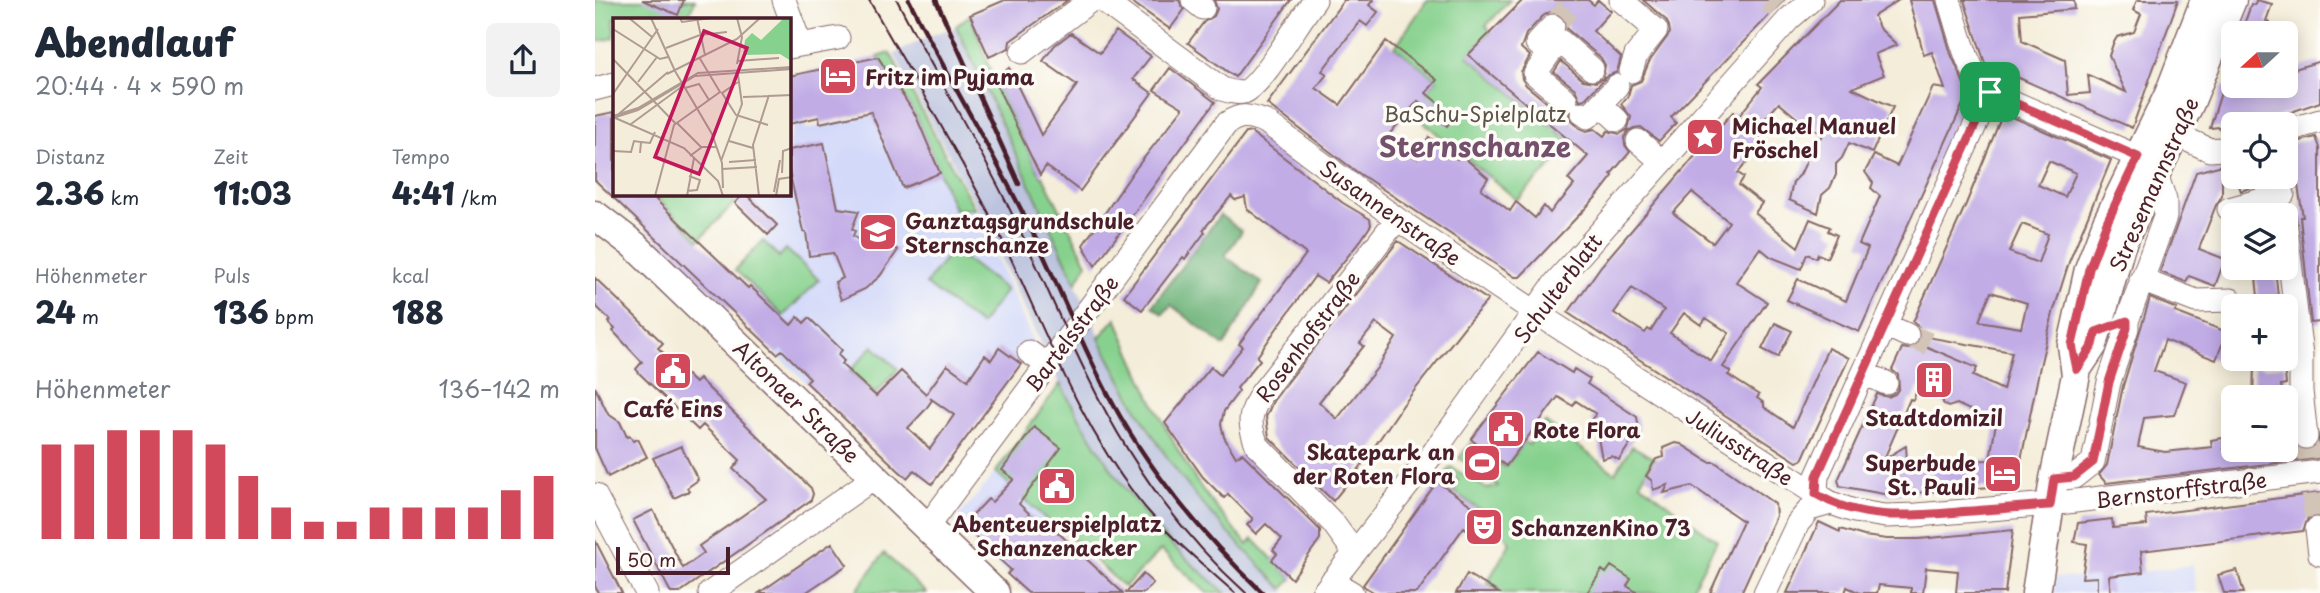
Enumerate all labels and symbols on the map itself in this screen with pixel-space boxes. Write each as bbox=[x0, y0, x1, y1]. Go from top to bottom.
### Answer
inset map bbox=[613, 18, 791, 196]
north arrow bbox=[2221, 21, 2298, 98]
hotel icon: Fritz im Pyjama bbox=[817, 55, 859, 97]
place label: Fritz im Pyjama bbox=[865, 60, 1035, 92]
pin bbox=[1960, 62, 2020, 122]
street label: Stresemannstraße bbox=[2100, 92, 2206, 276]
park label: BaSchu-Spielplatz bbox=[1384, 97, 1566, 129]
place label: Michael Manuel Fröschel bbox=[1732, 109, 1896, 165]
place icon: Michael Manuel Fröschel bbox=[1684, 116, 1726, 158]
district label: Sternschanze bbox=[1379, 124, 1571, 167]
street label: Susannenstraße bbox=[1314, 151, 1468, 273]
place label: Ganztagsgrundschule Sternschanze bbox=[905, 204, 1134, 260]
school or university icon: Ganztagsgrundschule Sternschanze bbox=[857, 211, 899, 253]
street label: Schulterblatt bbox=[1505, 226, 1609, 350]
street label: Rosenhofstraße bbox=[1247, 264, 1367, 408]
street label: Bartelsstraße bbox=[1016, 268, 1126, 398]
street label: Altonaer Straße bbox=[727, 332, 867, 470]
public building icon: Café Eins bbox=[652, 350, 694, 392]
building icon: Stadtdomizil bbox=[1913, 359, 1955, 401]
place label: Café Eins bbox=[623, 392, 723, 424]
street label: Juliusstraße bbox=[1680, 399, 1800, 493]
place label: Stadtdomizil bbox=[1865, 401, 2003, 433]
public building icon: Rote Flora bbox=[1485, 408, 1527, 450]
place label: Rote Flora bbox=[1533, 413, 1641, 445]
place label: Skatepark an der Roten Flora bbox=[1293, 435, 1456, 491]
sports icon: Skatepark an der Roten Flora bbox=[1461, 442, 1503, 484]
place label: Superbude St. Pauli bbox=[1865, 446, 1976, 502]
hotel icon: Superbude St. Pauli bbox=[1982, 453, 2024, 495]
street label: Bernstorffstraße bbox=[2094, 463, 2268, 515]
public building icon: Abenteuerspielplatz Schanzenacker bbox=[1036, 465, 1078, 507]
theatre icon: SchanzenKino 73 bbox=[1463, 506, 1505, 548]
place label: Abenteuerspielplatz Schanzenacker bbox=[952, 507, 1162, 563]
place label: SchanzenKino 73 bbox=[1511, 511, 1691, 543]
scale bar bbox=[616, 544, 730, 576]

